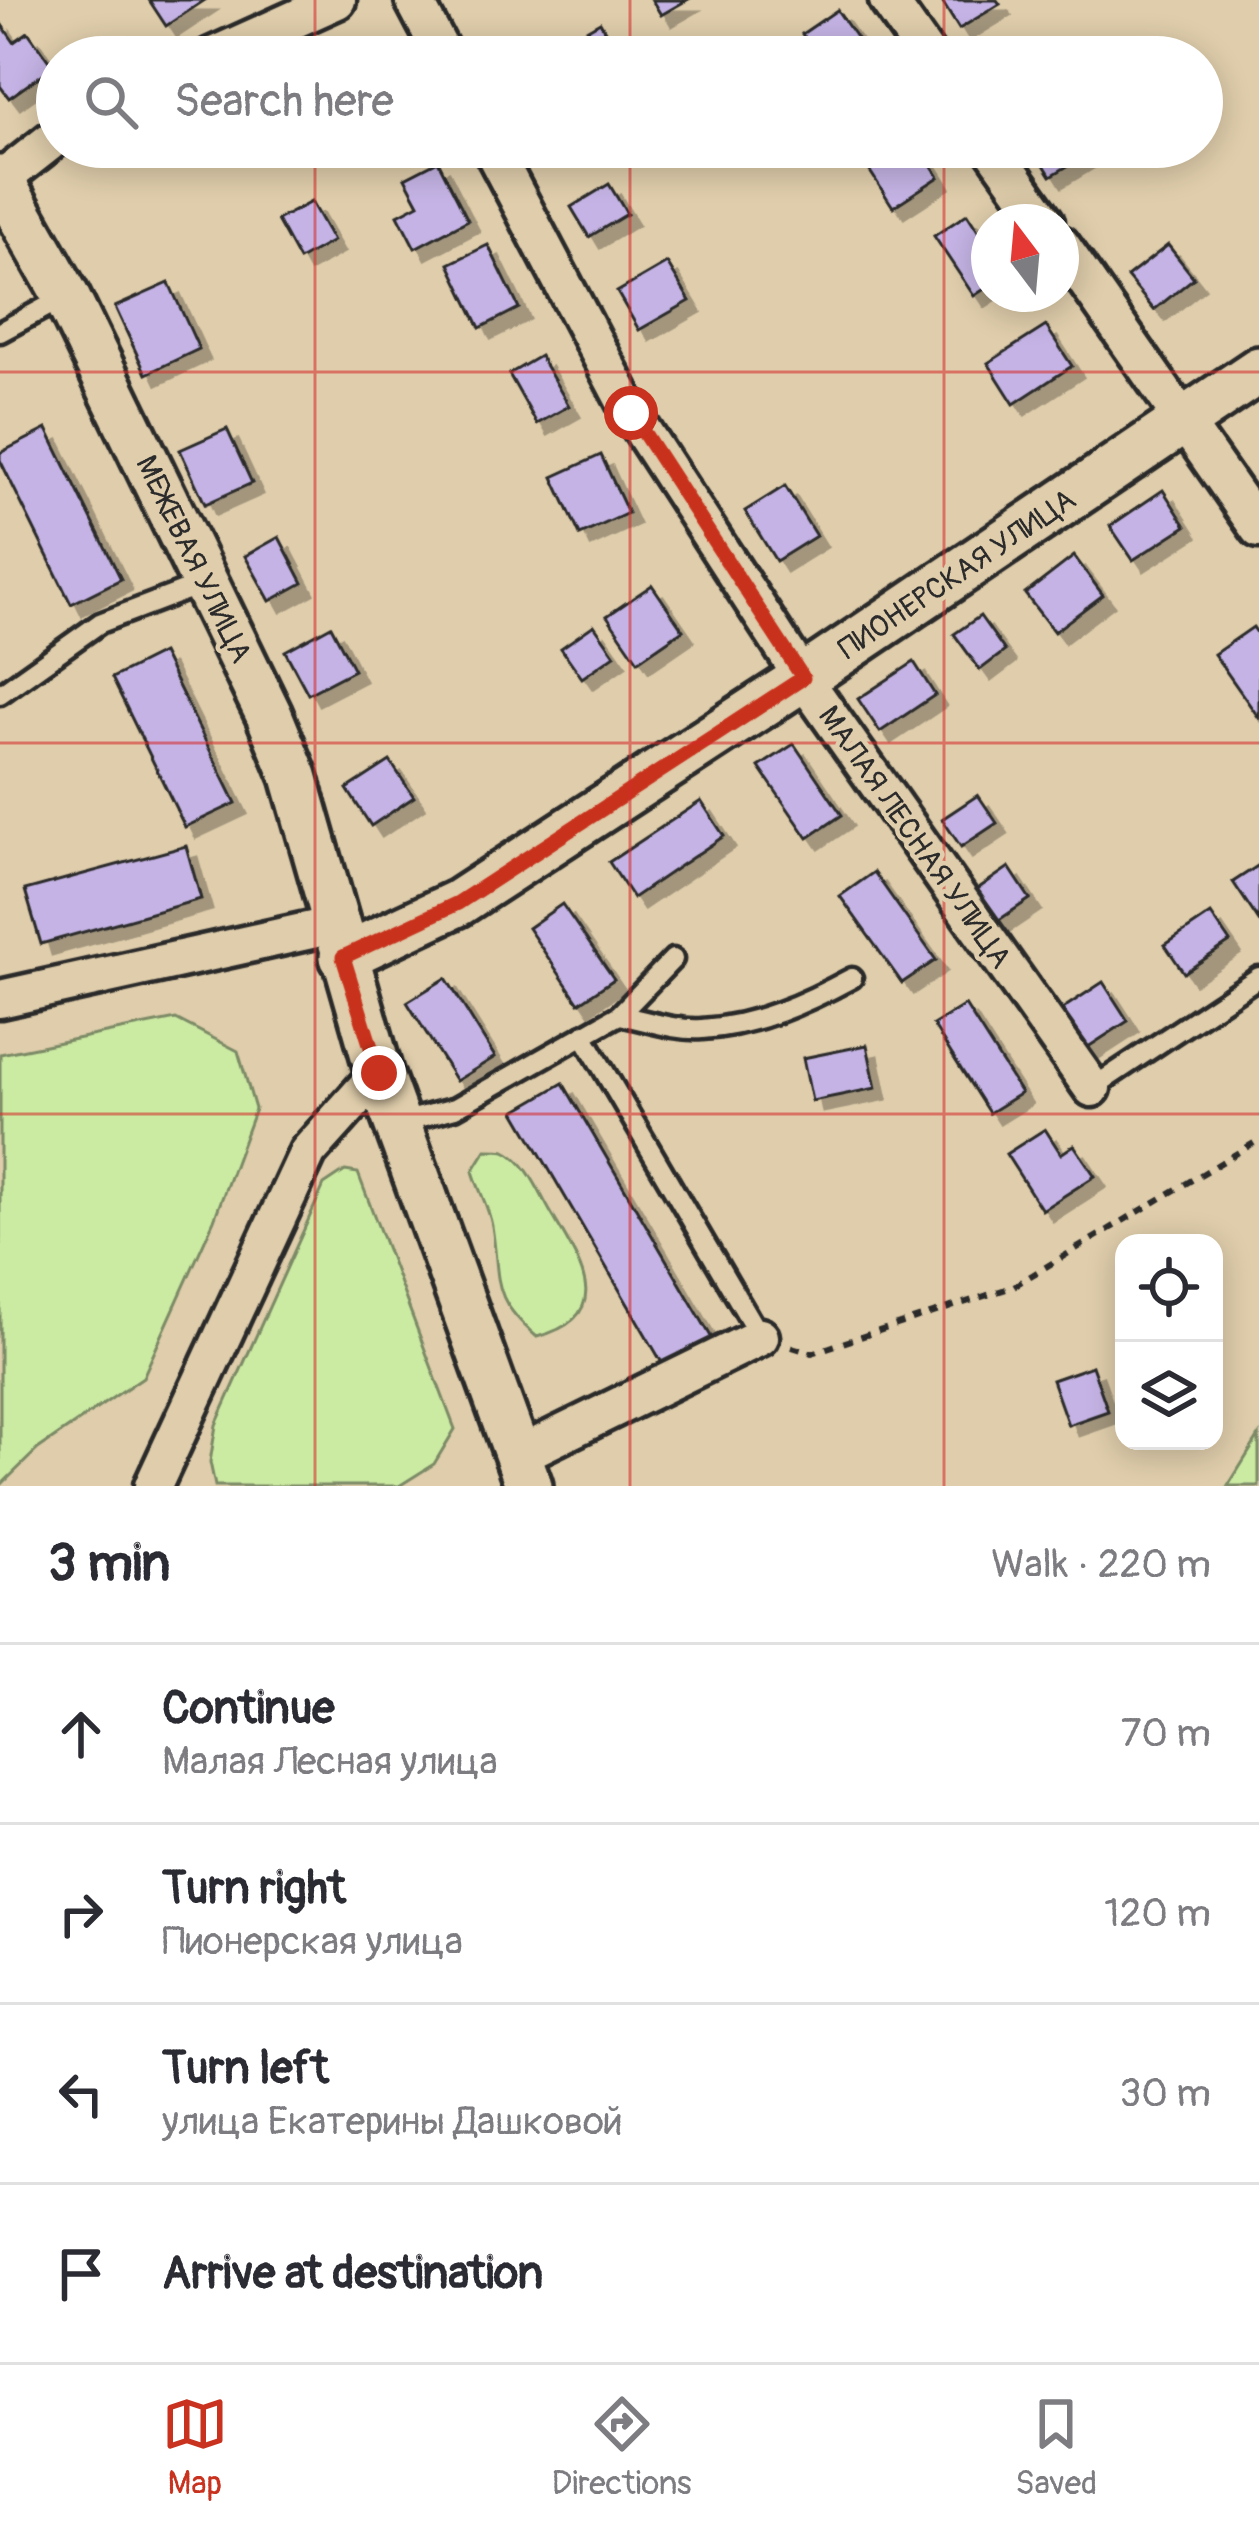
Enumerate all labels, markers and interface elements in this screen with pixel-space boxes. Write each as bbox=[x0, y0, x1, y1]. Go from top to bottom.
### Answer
search box bbox=[36, 36, 1223, 168]
icon: search bbox=[78, 69, 144, 135]
text: Search here bbox=[174, 74, 394, 130]
north arrow bbox=[971, 204, 1079, 312]
route start bbox=[604, 386, 658, 440]
street label: МЕЖЕВАЯ УЛИЦА bbox=[127, 450, 260, 669]
street label: ПИОНЕРСКАЯ УЛИЦА bbox=[832, 481, 1083, 668]
street label: МАЛАЯ ЛЕСНАЯ УЛИЦА bbox=[810, 699, 1019, 976]
route end bbox=[352, 1046, 406, 1100]
map controls bbox=[1115, 1234, 1223, 1450]
button: locate bbox=[1115, 1234, 1223, 1342]
button: layers bbox=[1115, 1342, 1223, 1450]
text: 3 min bbox=[48, 1532, 170, 1596]
text: Walk · 220 m bbox=[991, 1540, 1211, 1589]
text: Continue bbox=[162, 1681, 335, 1737]
icon: ahead bbox=[48, 1701, 114, 1767]
text: 70 m bbox=[1121, 1709, 1211, 1758]
text: Малая Лесная улица bbox=[162, 1737, 498, 1786]
text: Turn right bbox=[162, 1861, 346, 1917]
icon: right bbox=[48, 1881, 114, 1947]
text: 120 m bbox=[1104, 1889, 1211, 1938]
text: Пионерская улица bbox=[162, 1917, 463, 1966]
text: Turn left bbox=[162, 2041, 329, 2097]
icon: left bbox=[48, 2061, 114, 2127]
text: 30 m bbox=[1120, 2069, 1211, 2118]
text: улица Екатерины Дашковой bbox=[162, 2097, 623, 2146]
icon: arrive bbox=[48, 2241, 114, 2307]
text: Arrive at destination bbox=[162, 2246, 543, 2302]
tab: Map bbox=[162, 2391, 228, 2504]
tab: Directions bbox=[552, 2391, 692, 2504]
tab: Saved bbox=[1015, 2391, 1097, 2504]

